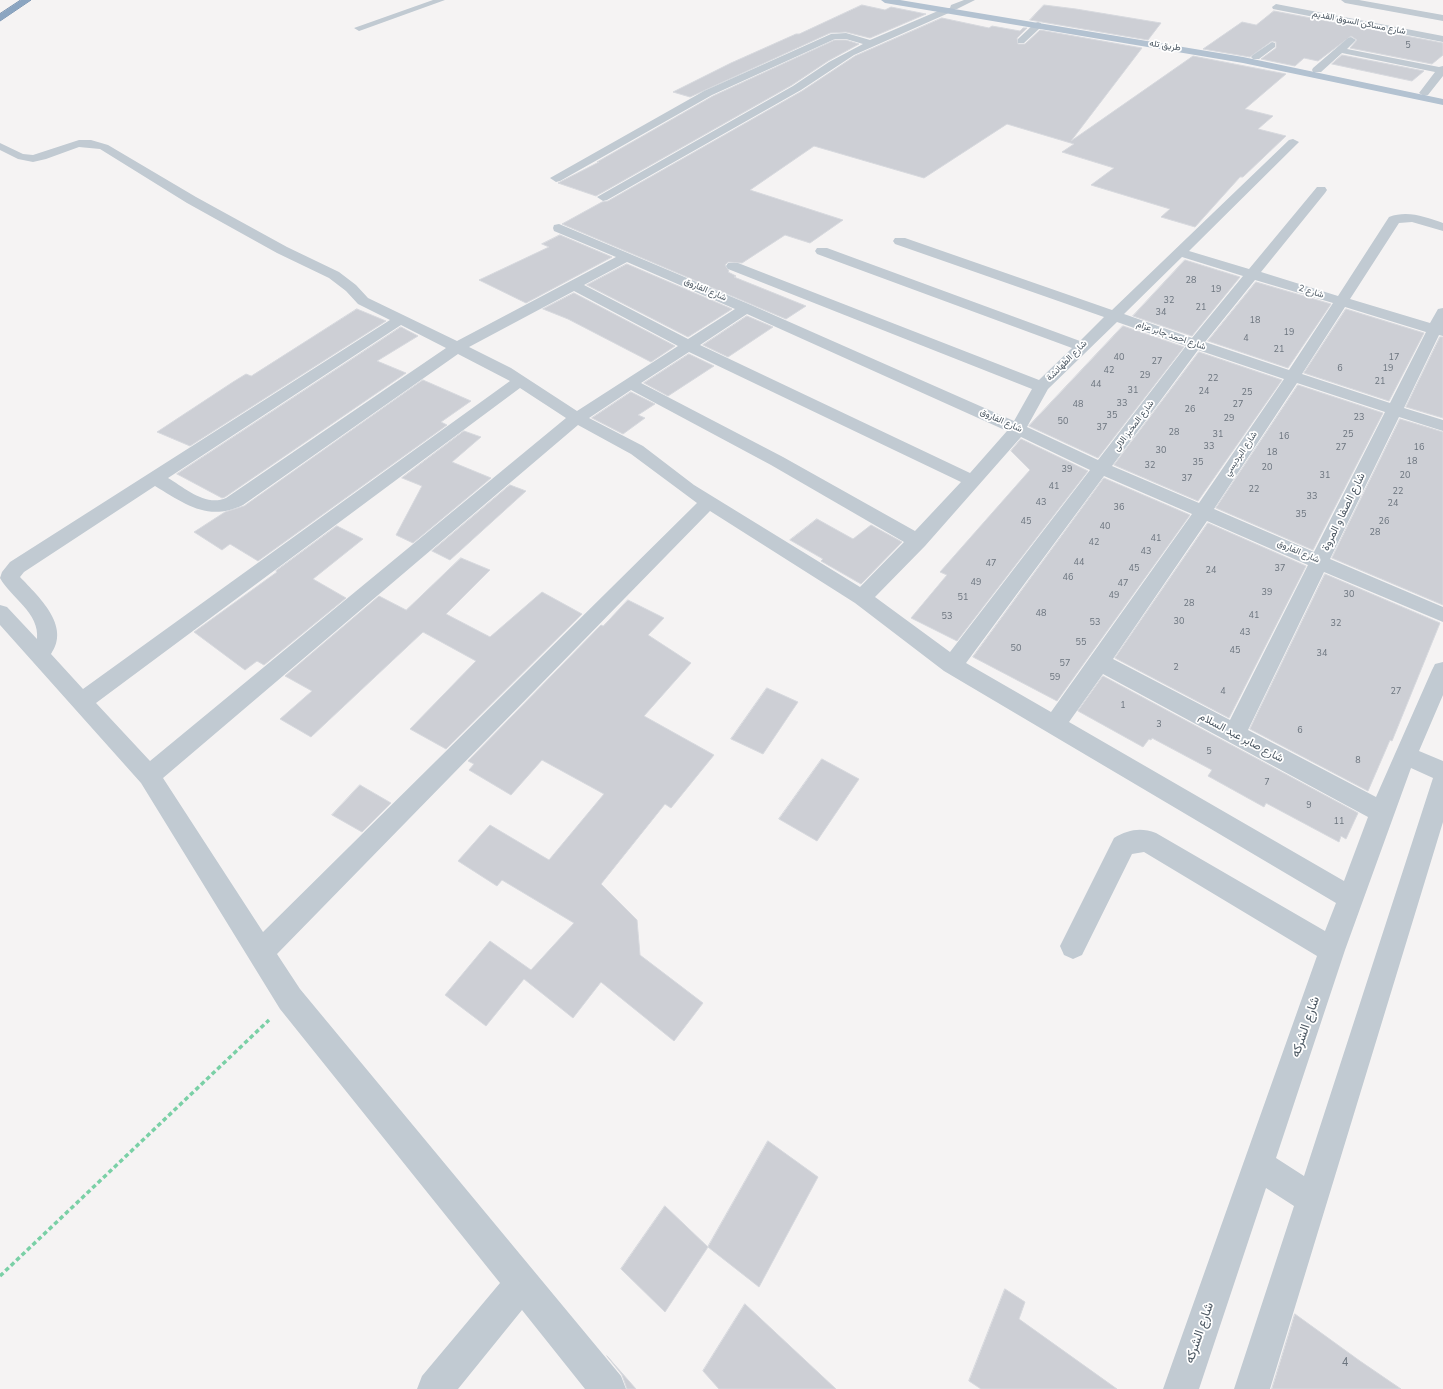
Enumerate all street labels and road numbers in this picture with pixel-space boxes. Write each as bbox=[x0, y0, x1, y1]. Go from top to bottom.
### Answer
street label: شارع مساكن السوق القديم bbox=[1311, 9, 1407, 37]
street label: طريق تله bbox=[1148, 38, 1182, 54]
street label: شارع الفاروق bbox=[682, 276, 728, 304]
street label: شارع 2 bbox=[1297, 283, 1325, 301]
street label: شارع احمد جابر عزام bbox=[1135, 319, 1207, 353]
street label: شارع الطهانشة bbox=[1045, 339, 1089, 383]
street label: شارع المخبز الالى bbox=[1111, 398, 1157, 454]
street label: شارع الفاروق bbox=[978, 407, 1024, 435]
street label: شارع البرديسي bbox=[1222, 430, 1260, 478]
street label: شارع الصفا و المروة bbox=[1319, 471, 1369, 553]
street label: شارع الفاروق bbox=[1275, 538, 1321, 566]
street label: شارع صابر عبد السلام bbox=[1197, 710, 1285, 766]
street label: شارع الشركه bbox=[1288, 994, 1324, 1060]
street label: شارع الشركه bbox=[1182, 1300, 1218, 1366]

